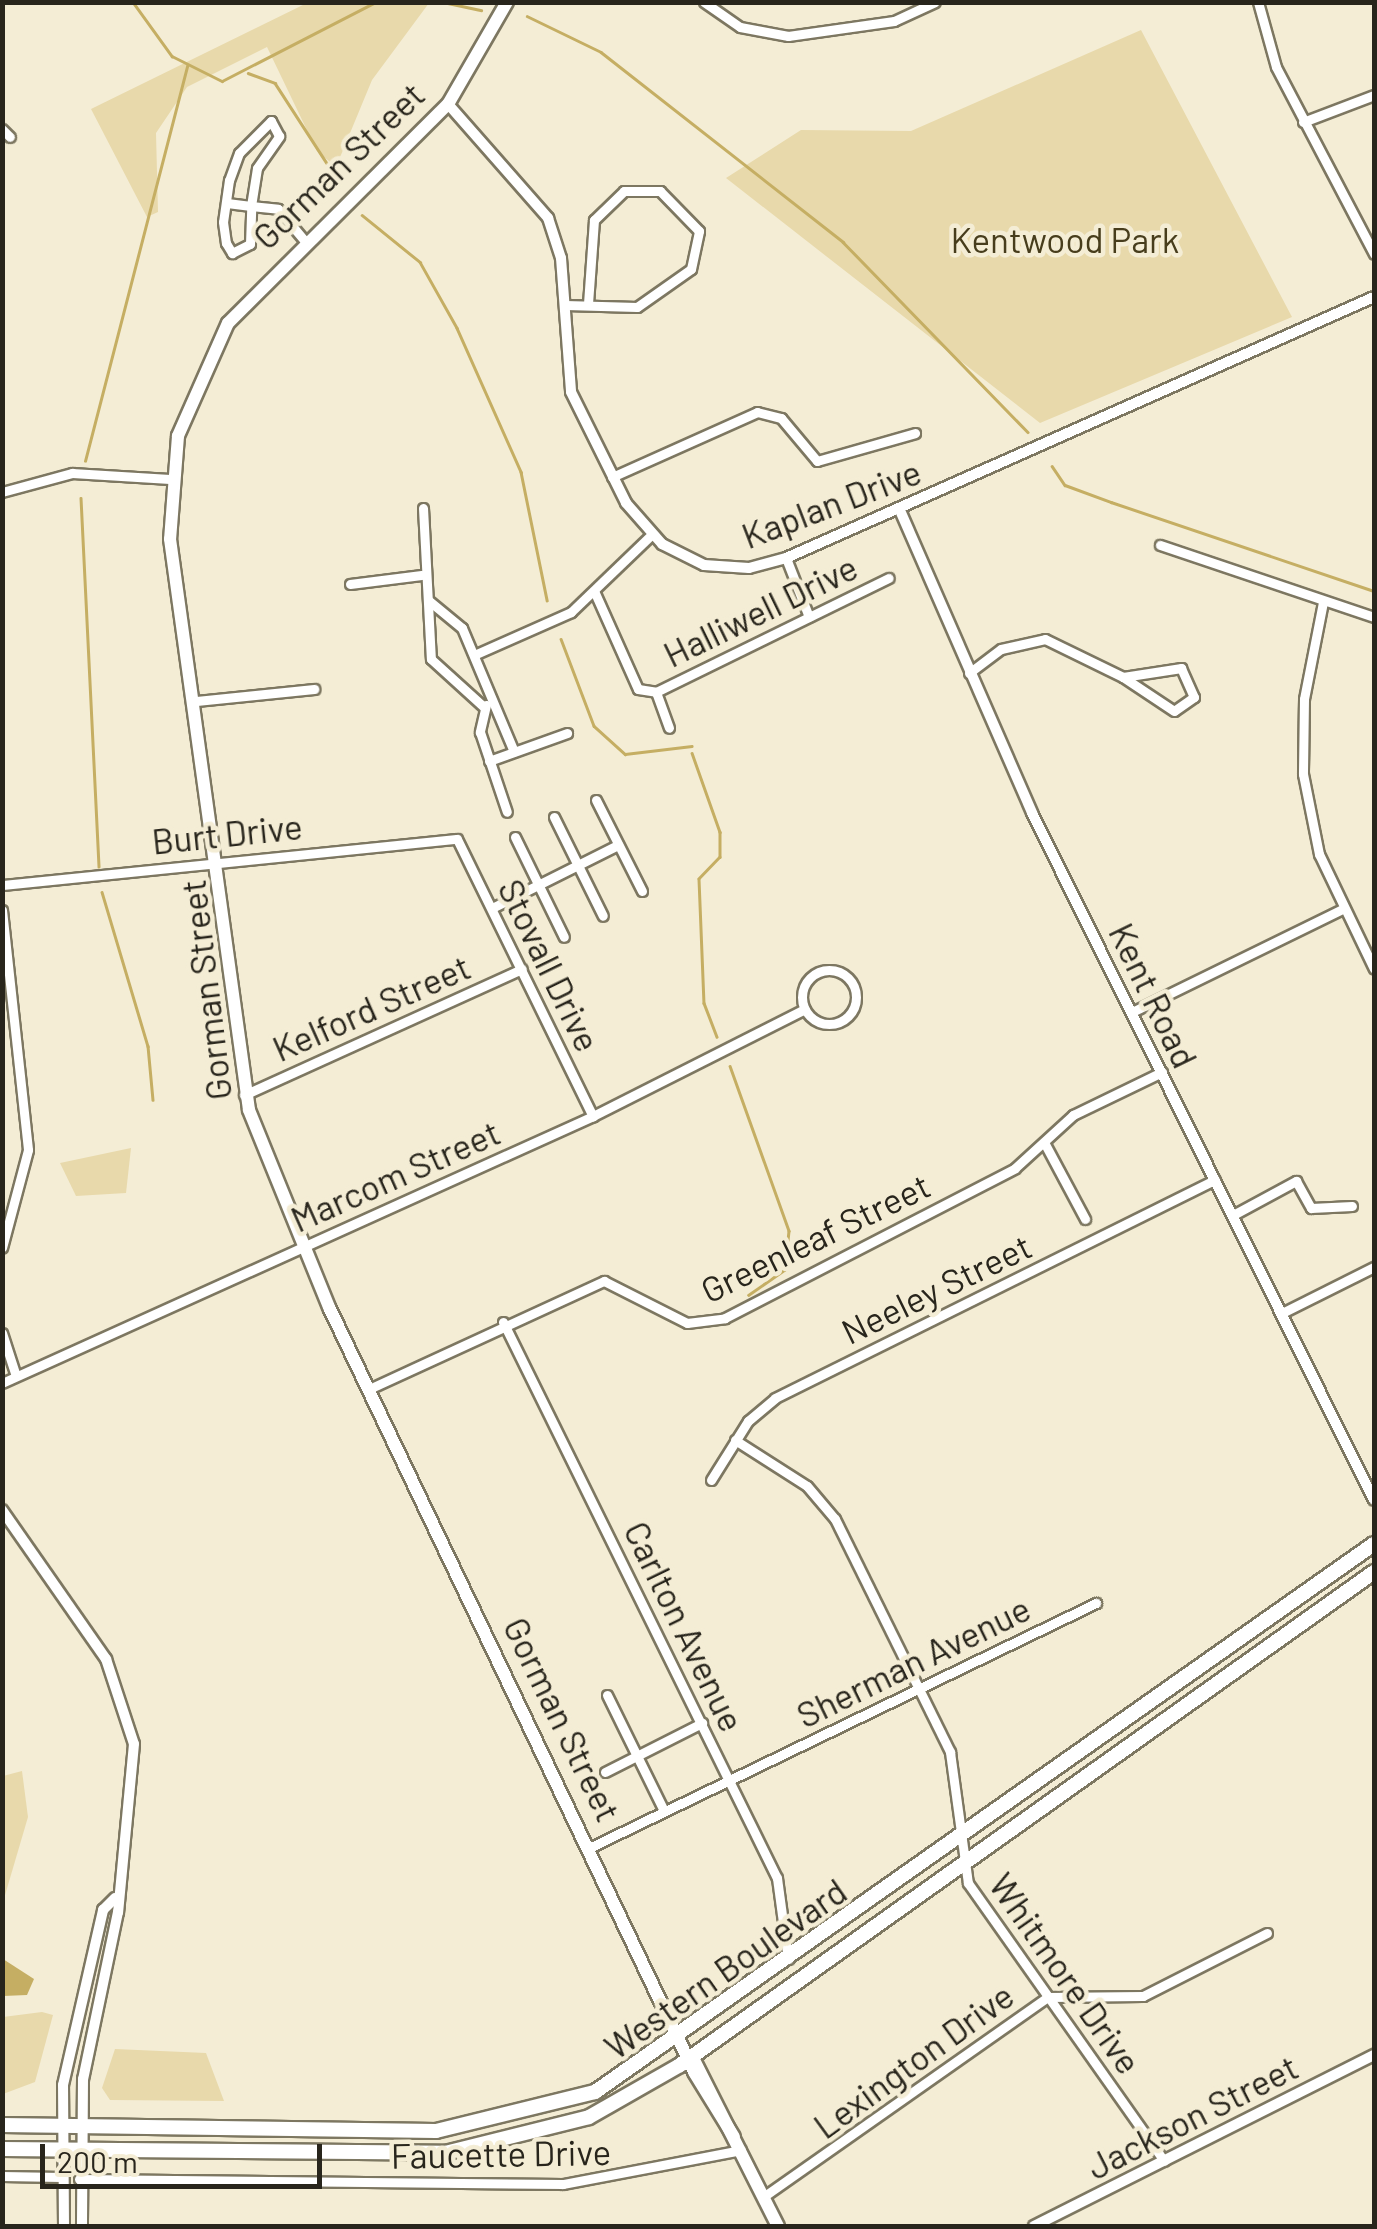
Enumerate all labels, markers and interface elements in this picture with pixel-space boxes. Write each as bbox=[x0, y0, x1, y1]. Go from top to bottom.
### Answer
street label: Gorman Street bbox=[244, 73, 432, 257]
park label: Kentwood Park bbox=[951, 218, 1179, 260]
street label: Kaplan Drive bbox=[736, 450, 926, 556]
street label: Halliwell Drive bbox=[656, 545, 864, 675]
street label: Burt Drive bbox=[150, 804, 304, 862]
street label: Stovall Drive bbox=[490, 872, 610, 1058]
street label: Gorman Street bbox=[171, 878, 239, 1102]
street label: Kent Road bbox=[1101, 916, 1207, 1074]
street label: Kelford Street bbox=[266, 945, 476, 1069]
street label: Marcom Street bbox=[284, 1110, 506, 1240]
street label: Greenleaf Street bbox=[694, 1163, 936, 1311]
street label: Neeley Street bbox=[834, 1224, 1038, 1352]
street label: Carlton Avenue bbox=[616, 1514, 754, 1738]
street label: Sherman Avenue bbox=[789, 1586, 1037, 1736]
street label: Gorman Street bbox=[496, 1610, 630, 1828]
street label: Whitmore Drive bbox=[981, 1865, 1151, 2081]
street label: Western Boulevard bbox=[596, 1869, 854, 2067]
street label: Lexington Drive bbox=[805, 1974, 1021, 2146]
street label: Jackson Street bbox=[1080, 2045, 1304, 2187]
scale bar bbox=[45, 2124, 328, 2186]
street label: Faucette Drive bbox=[390, 2130, 612, 2176]
text: 200 m bbox=[57, 2143, 138, 2179]

